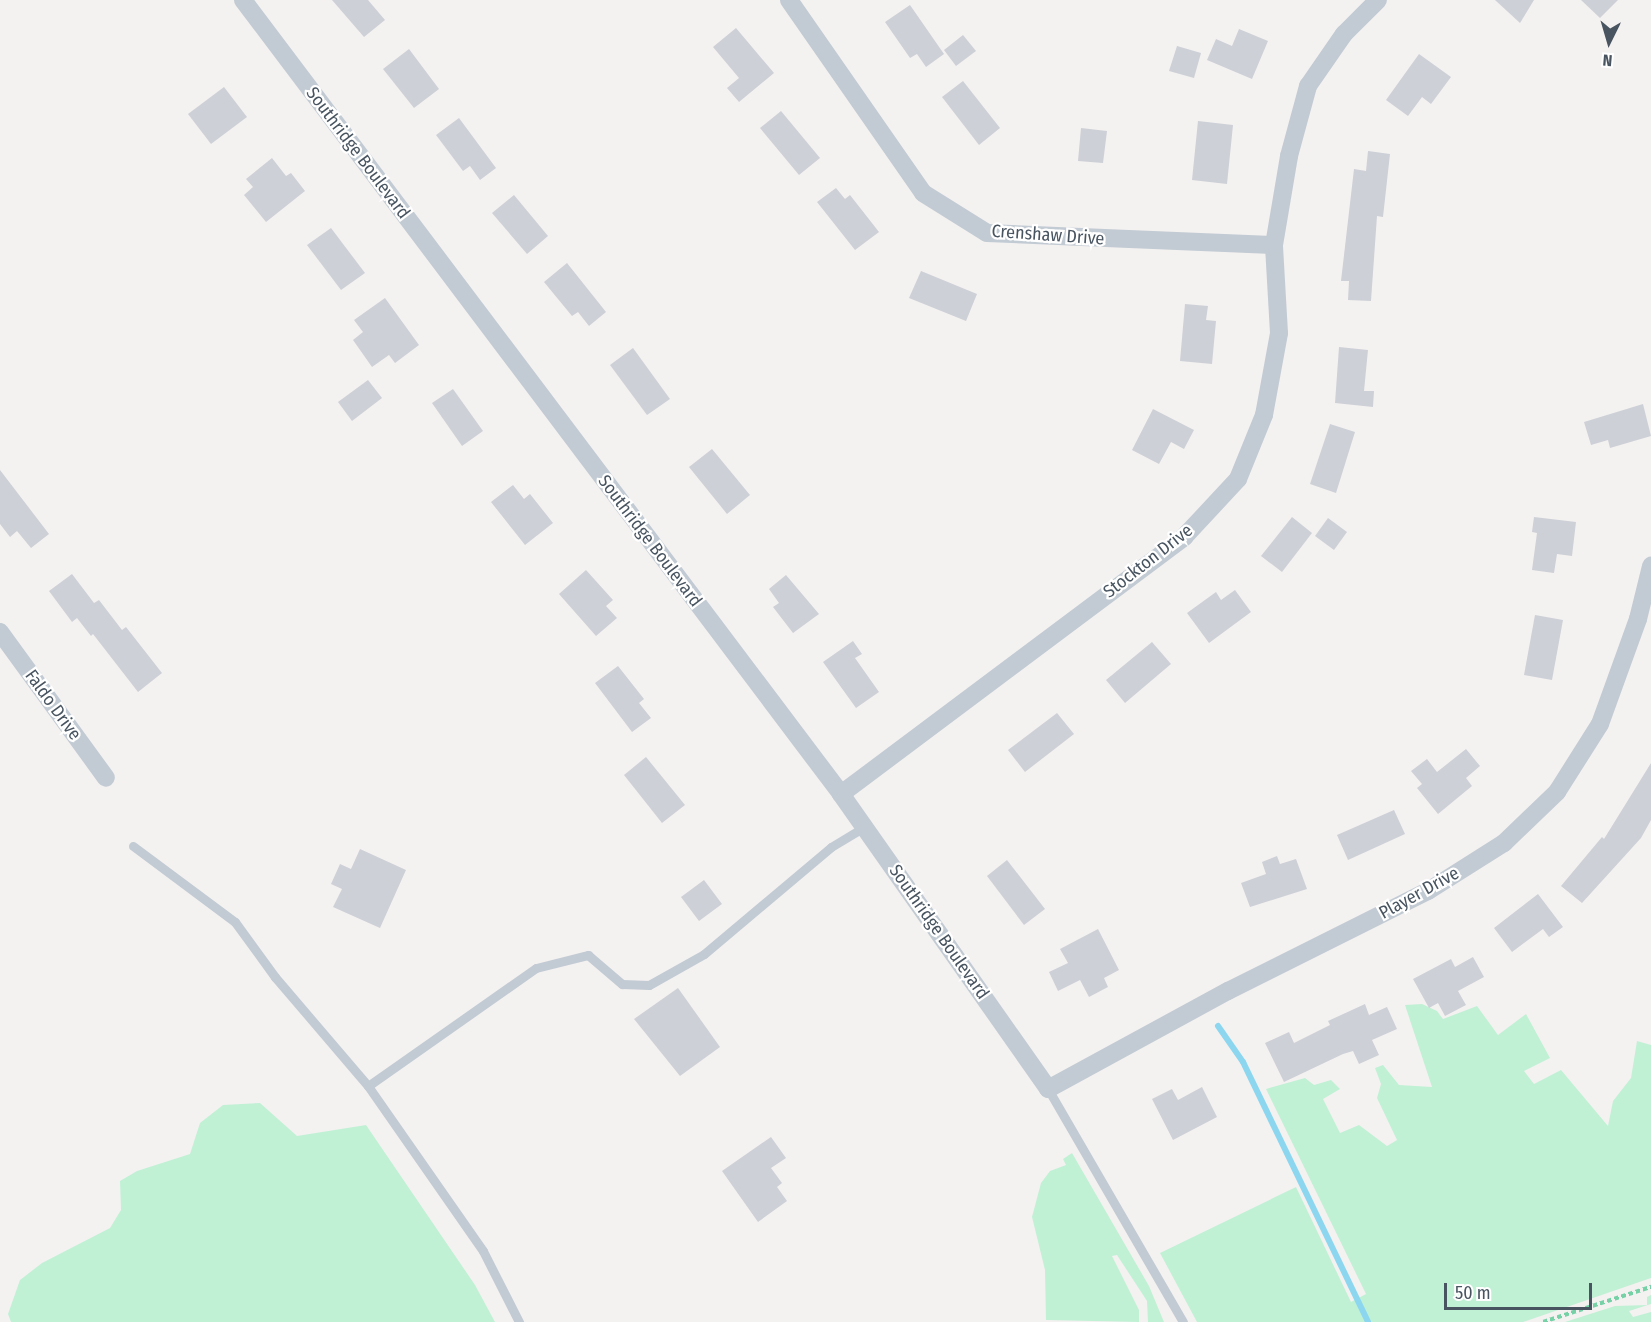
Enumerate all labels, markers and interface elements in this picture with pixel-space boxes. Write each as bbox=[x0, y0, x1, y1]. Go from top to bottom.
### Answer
north arrow bbox=[1579, 12, 1639, 72]
text: N bbox=[1602, 51, 1613, 70]
street label: Southridge Boulevard bbox=[301, 83, 415, 223]
street label: Crenshaw Drive bbox=[991, 220, 1105, 250]
street label: Southridge Boulevard bbox=[593, 471, 707, 611]
street label: Stockton Drive bbox=[1099, 520, 1197, 602]
street label: Faldo Drive bbox=[20, 666, 86, 744]
street label: Southridge Boulevard bbox=[885, 861, 993, 1003]
street label: Player Drive bbox=[1375, 862, 1463, 924]
scale bar bbox=[1447, 1271, 1596, 1309]
text: 50 m bbox=[1455, 1282, 1491, 1304]

